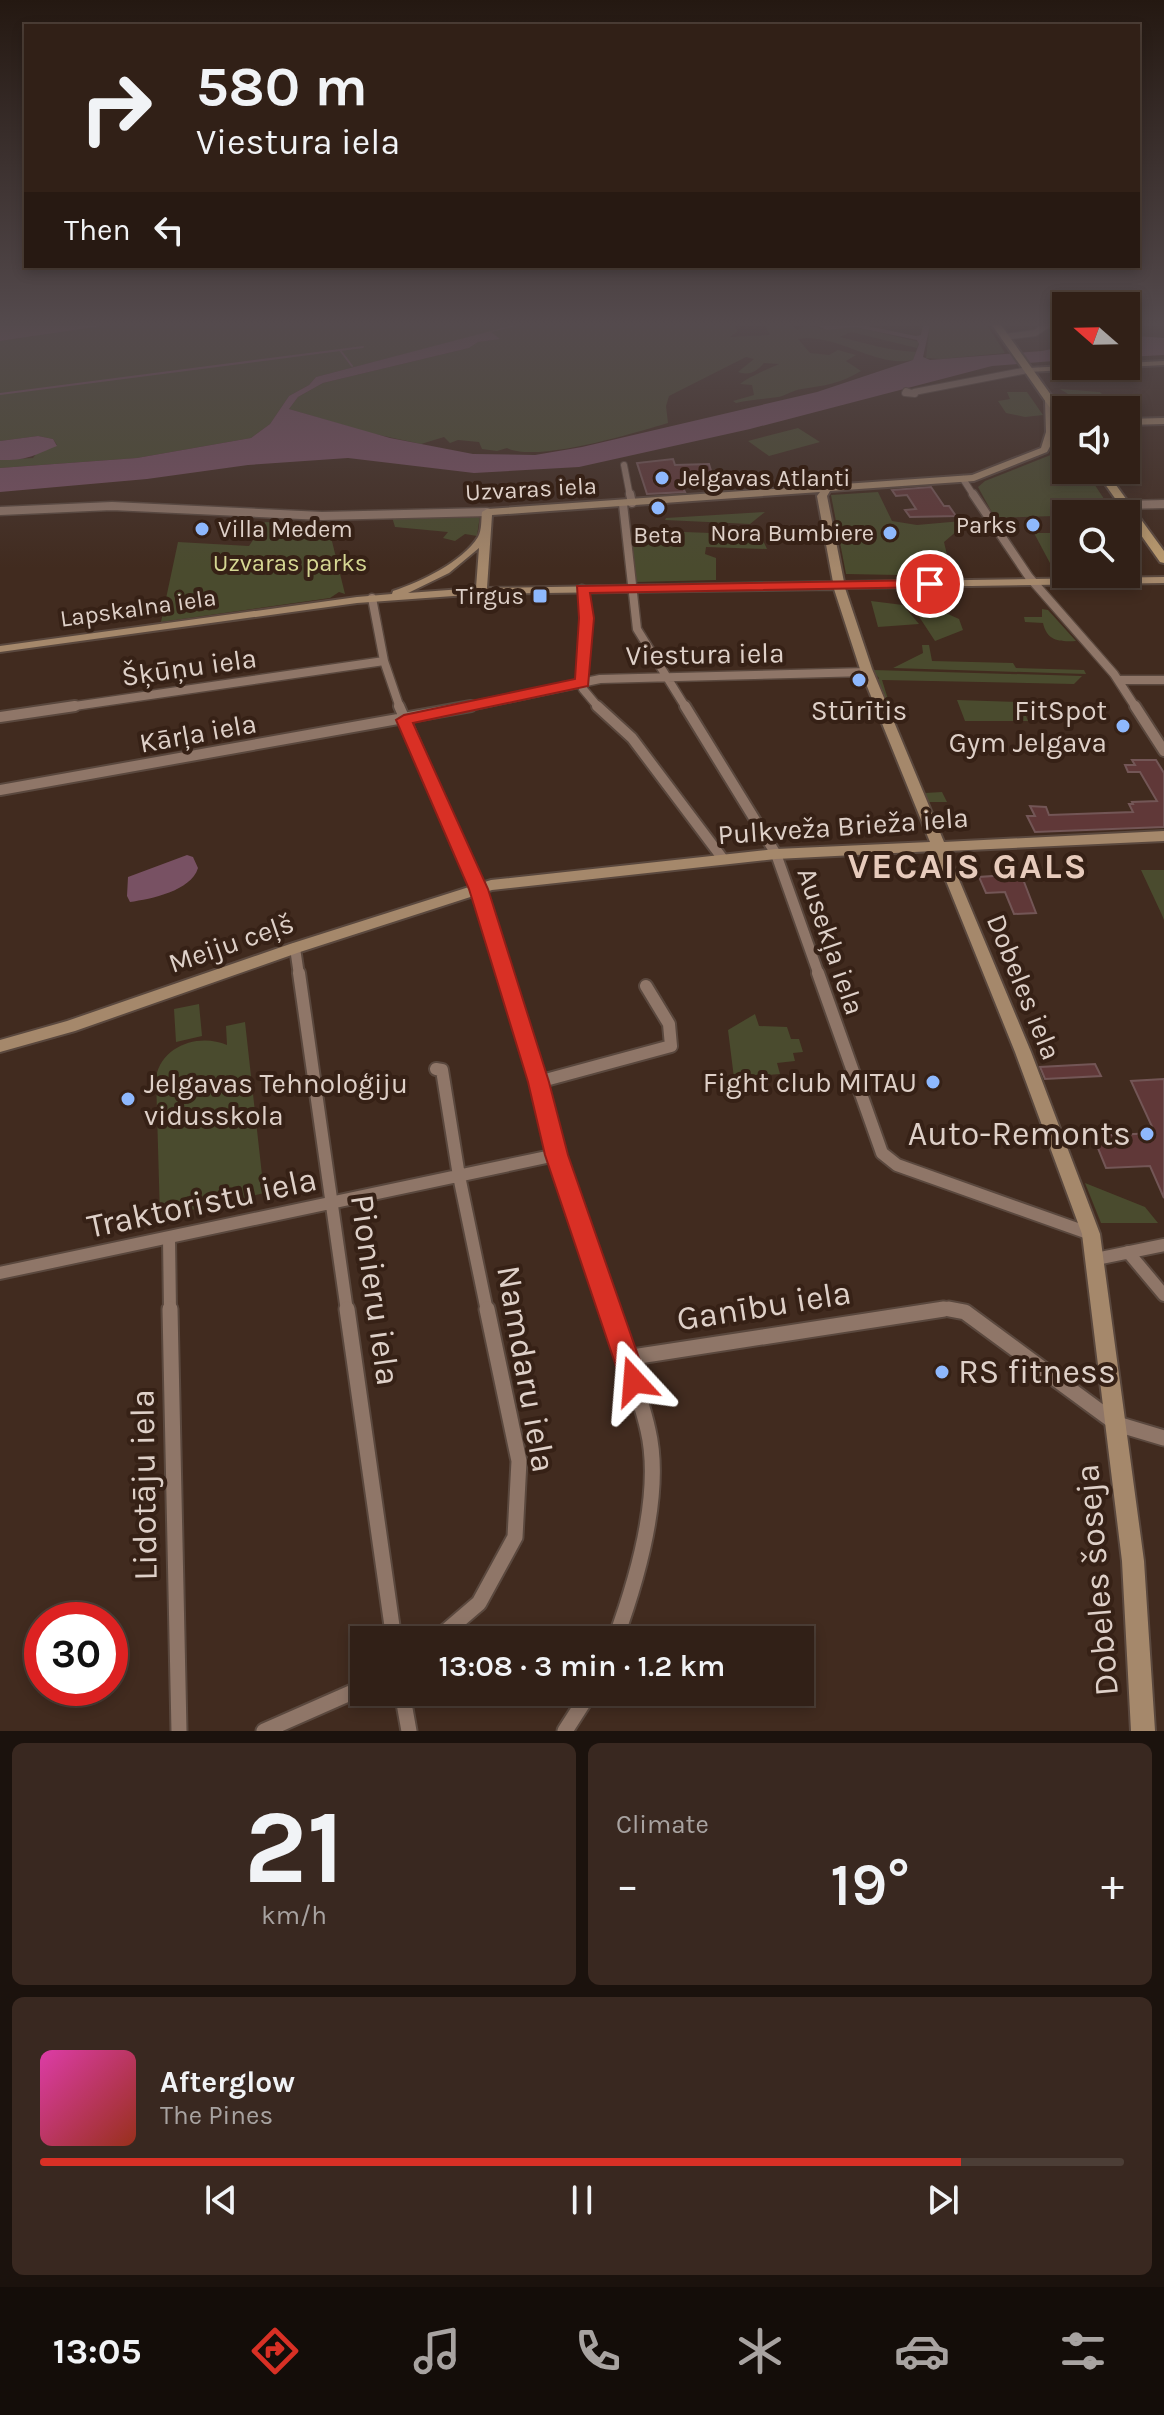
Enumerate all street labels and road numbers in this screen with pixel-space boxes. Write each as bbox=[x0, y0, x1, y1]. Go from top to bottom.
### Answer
street label: Uzvaras iela bbox=[464, 472, 598, 506]
street label: Lapskalna iela bbox=[58, 583, 218, 633]
street label: Viestura iela bbox=[625, 636, 785, 672]
street label: Šķūņu iela bbox=[119, 641, 259, 693]
street label: Kārļa iela bbox=[137, 706, 259, 760]
street label: Pulkveža Brieža iela bbox=[716, 801, 970, 851]
street label: Ausekļa iela bbox=[790, 863, 872, 1019]
street label: Meiju ceļš bbox=[164, 906, 298, 980]
street label: Dobeles iela bbox=[980, 909, 1068, 1065]
street label: Traktoristu iela bbox=[84, 1159, 320, 1247]
street label: Pionieru iela bbox=[342, 1192, 408, 1388]
street label: Namdaru iela bbox=[488, 1262, 564, 1476]
street label: Ganību iela bbox=[674, 1272, 854, 1340]
street label: Lidotāju iela bbox=[122, 1389, 166, 1581]
street label: Dobeles šoseja bbox=[1067, 1462, 1127, 1698]

